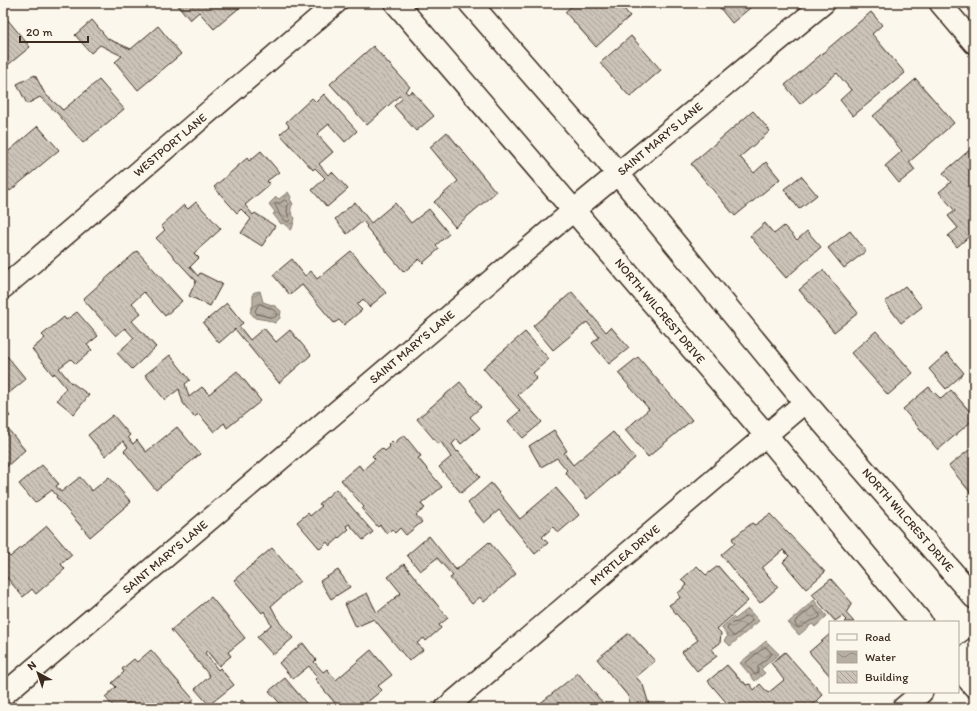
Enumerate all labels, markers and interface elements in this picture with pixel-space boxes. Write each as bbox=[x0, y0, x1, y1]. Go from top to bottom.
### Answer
scale bar bbox=[20, 18, 88, 44]
text: 20 m bbox=[26, 25, 53, 39]
street label: SAINT MARY'S LANE bbox=[615, 99, 706, 179]
street label: WESTPORT LANE bbox=[131, 110, 210, 180]
street label: NORTH WILCREST DRIVE bbox=[612, 256, 708, 367]
street label: SAINT MARY'S LANE bbox=[367, 307, 458, 387]
street label: NORTH WILCREST DRIVE bbox=[859, 465, 957, 575]
street label: SAINT MARY'S LANE bbox=[120, 517, 211, 597]
street label: MYRTLEA DRIVE bbox=[587, 522, 663, 588]
legend bbox=[829, 621, 959, 693]
text: Road bbox=[865, 630, 891, 644]
text: Water bbox=[865, 650, 896, 664]
north arrow bbox=[18, 653, 58, 693]
text: N bbox=[25, 658, 39, 673]
text: Building bbox=[865, 670, 909, 684]

